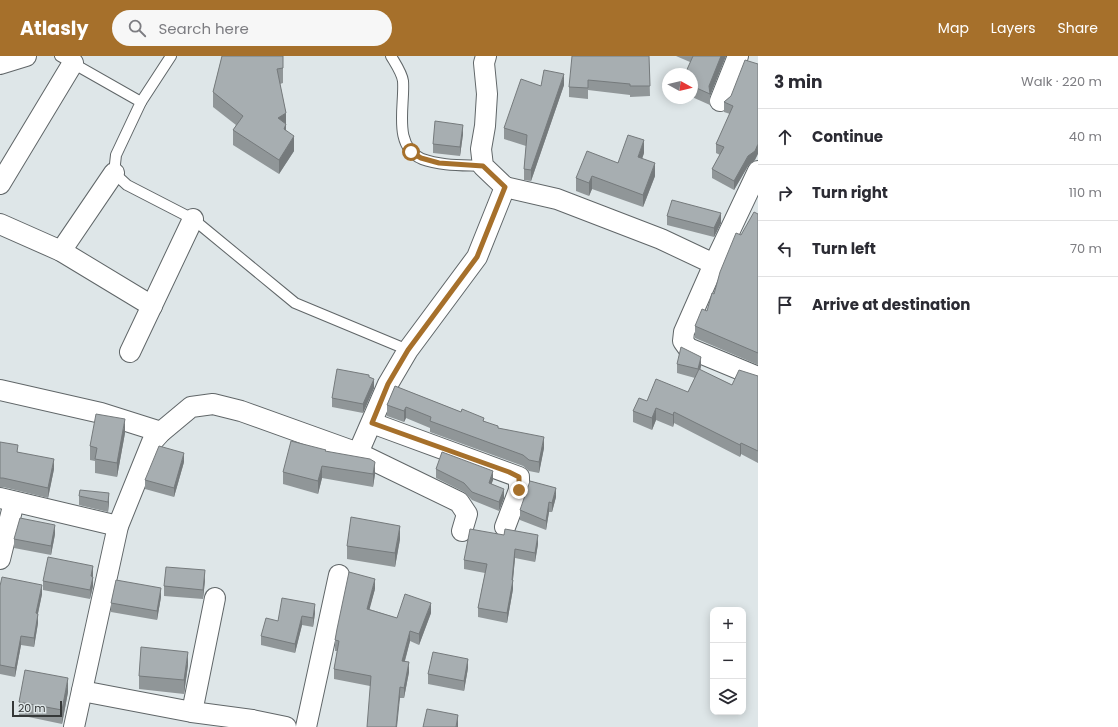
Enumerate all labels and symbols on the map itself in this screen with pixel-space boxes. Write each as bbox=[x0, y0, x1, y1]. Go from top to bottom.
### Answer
north arrow bbox=[662, 68, 698, 104]
route start bbox=[402, 143, 420, 161]
route end bbox=[510, 481, 528, 499]
scale bar bbox=[12, 699, 62, 718]

